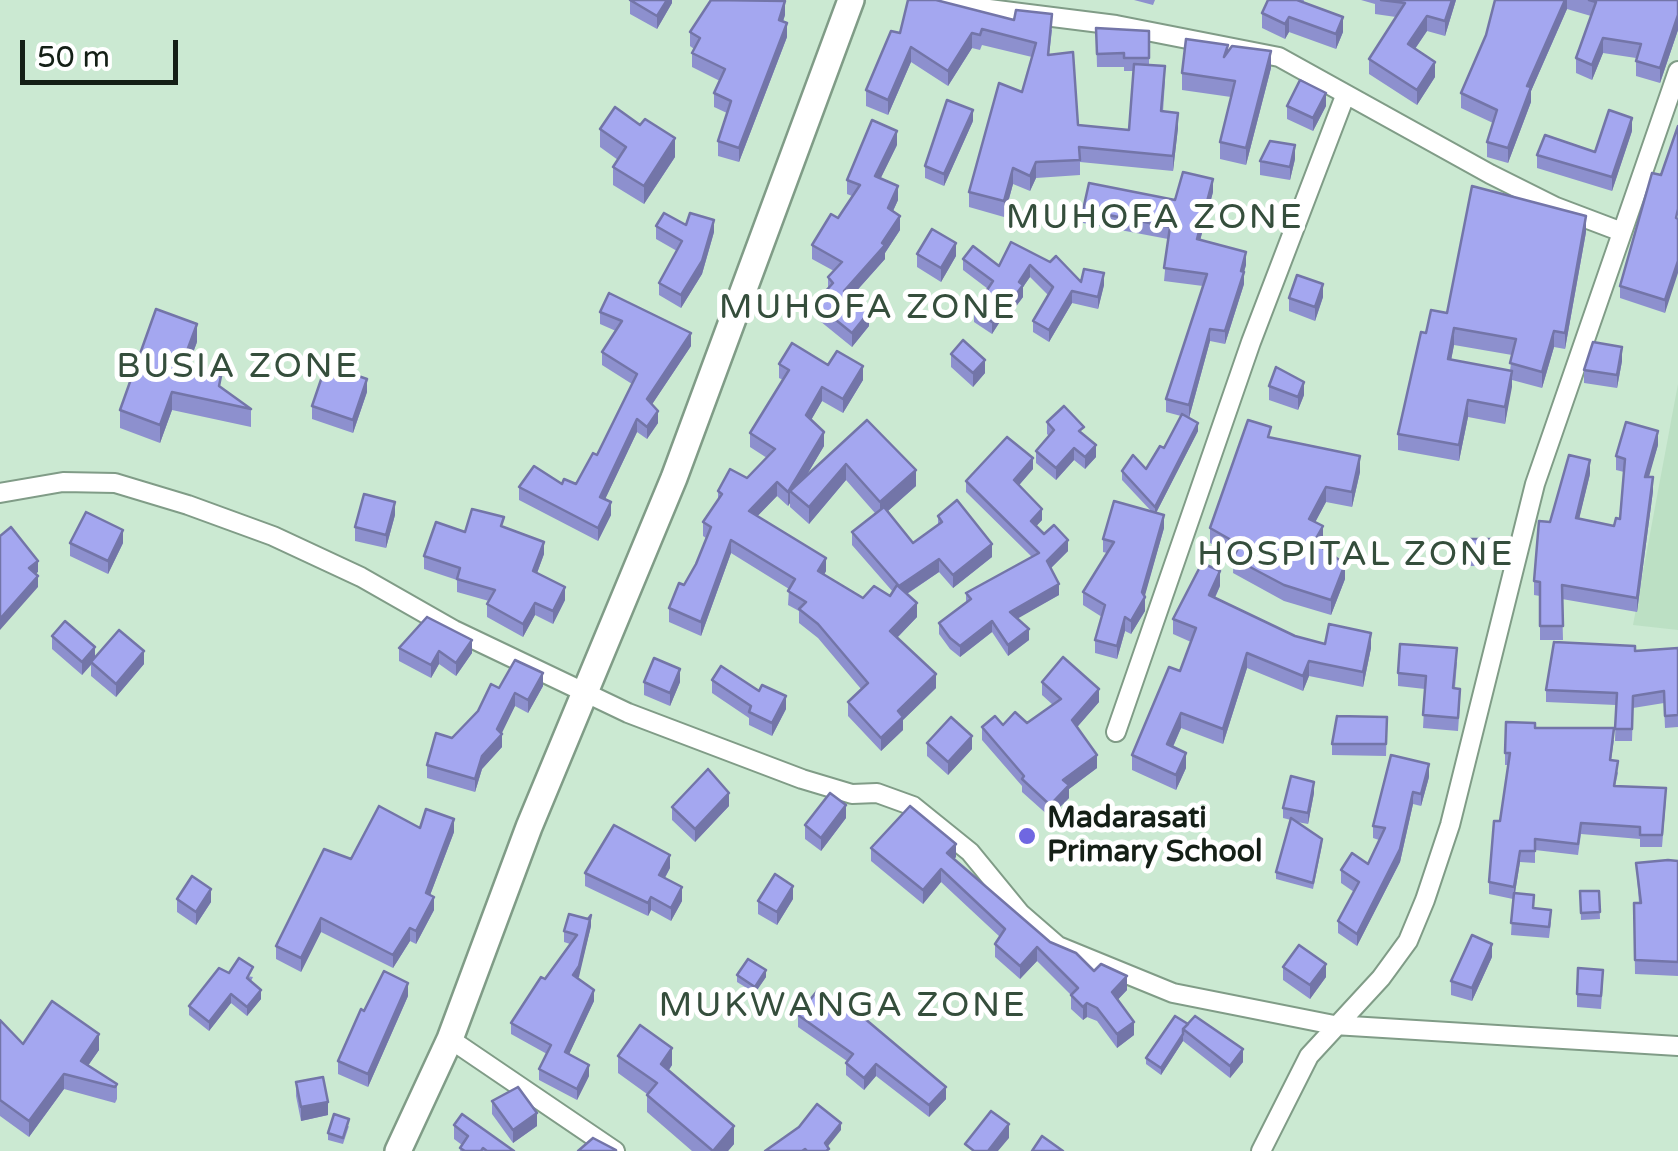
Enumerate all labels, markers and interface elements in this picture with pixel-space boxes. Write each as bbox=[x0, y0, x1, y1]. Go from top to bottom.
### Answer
scale bar bbox=[25, 20, 182, 82]
text: 50 m bbox=[37, 39, 110, 76]
district label: MUHOFA ZONE bbox=[1006, 198, 1304, 240]
district label: MUHOFA ZONE bbox=[719, 288, 1017, 330]
district label: BUSIA ZONE bbox=[116, 347, 360, 389]
district label: HOSPITAL ZONE bbox=[1197, 535, 1515, 577]
place label: Madarasati Primary School bbox=[1047, 801, 1262, 872]
marker: Madarasati Primary School bbox=[1016, 825, 1038, 847]
district label: MUKWANGA ZONE bbox=[659, 986, 1027, 1028]

